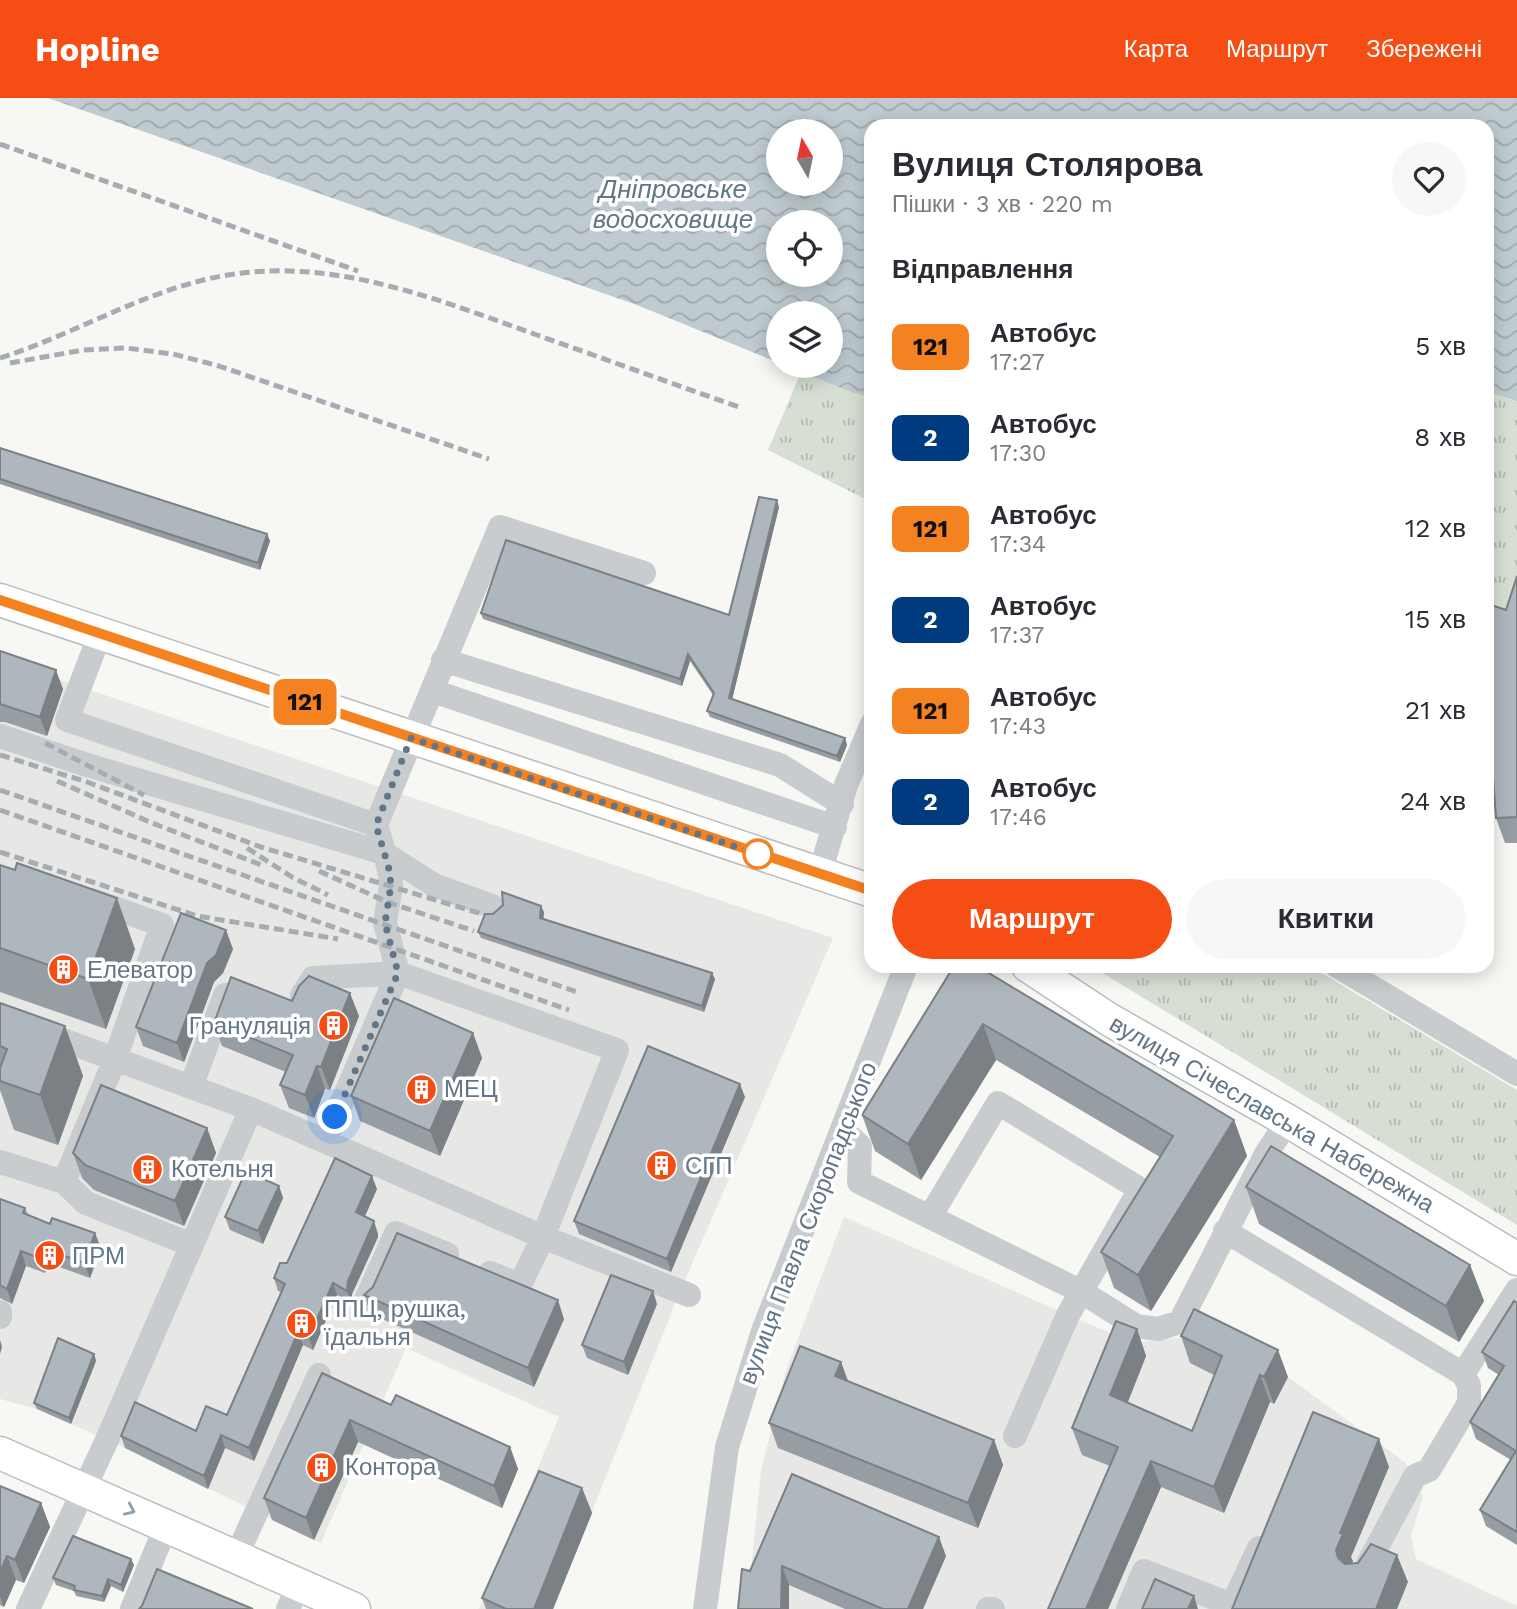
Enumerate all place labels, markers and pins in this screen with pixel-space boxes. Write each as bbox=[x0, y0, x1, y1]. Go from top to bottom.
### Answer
unlabelled marker bbox=[743, 839, 773, 869]
building icon: Елеватор bbox=[47, 953, 81, 987]
place label: Елеватор bbox=[87, 956, 193, 984]
building icon: Грануляція bbox=[317, 1009, 351, 1043]
place label: Грануляція bbox=[189, 1012, 311, 1040]
building icon: МЕЦ bbox=[404, 1072, 438, 1106]
place label: МЕЦ bbox=[444, 1075, 498, 1103]
building icon: СГП bbox=[645, 1149, 679, 1183]
building icon: Котельня bbox=[131, 1152, 165, 1186]
place label: СГП bbox=[685, 1152, 733, 1180]
place label: Котельня bbox=[171, 1155, 274, 1183]
building icon: ПРМ bbox=[32, 1239, 66, 1273]
place label: ПРМ bbox=[72, 1242, 125, 1270]
place label: ППЦ, рушка, їдальня bbox=[323, 1295, 466, 1351]
building icon: ППЦ, рушка, їдальня bbox=[284, 1306, 318, 1340]
building icon: Контора bbox=[305, 1450, 339, 1484]
place label: Контора bbox=[345, 1453, 437, 1481]

